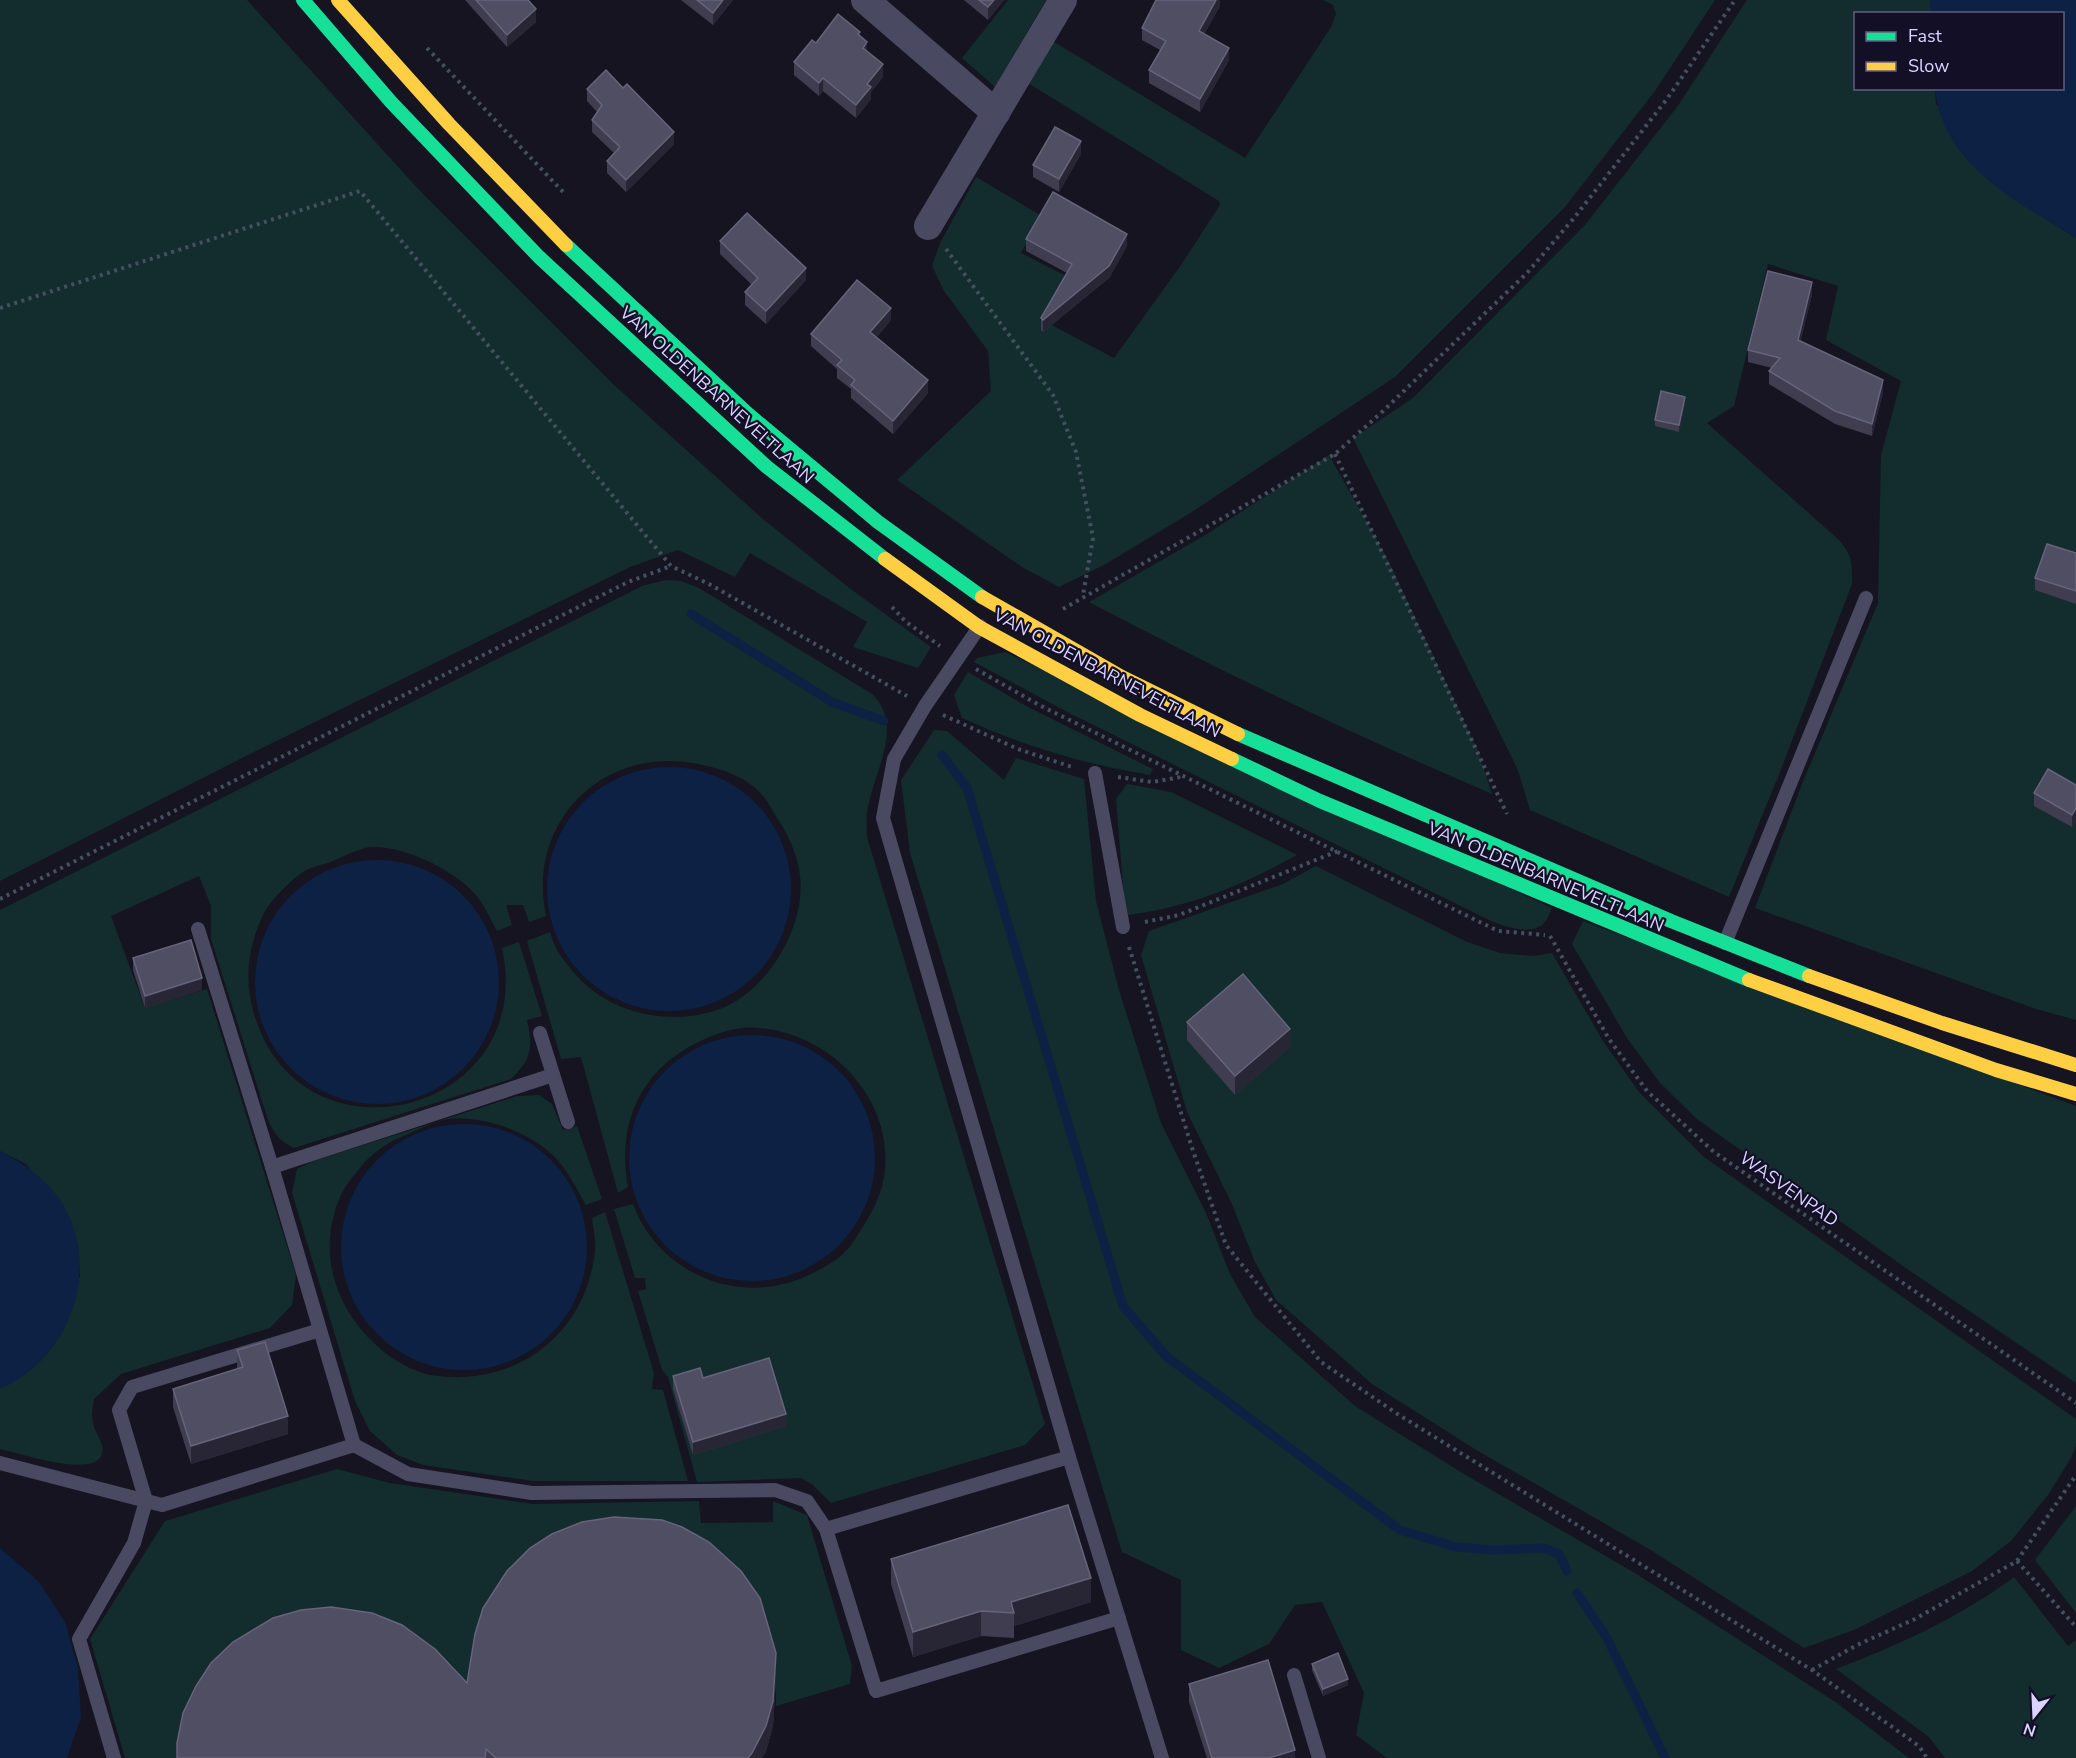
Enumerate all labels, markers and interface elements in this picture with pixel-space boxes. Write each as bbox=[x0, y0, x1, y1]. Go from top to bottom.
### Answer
legend bbox=[1854, 12, 2064, 90]
text: Fast bbox=[1908, 24, 1943, 48]
text: Slow bbox=[1908, 54, 1949, 78]
street label: VAN OLDENBARNEVELTLAAN bbox=[614, 300, 820, 489]
street label: VAN OLDENBARNEVELTLAAN bbox=[988, 602, 1225, 743]
street label: VAN OLDENBARNEVELTLAAN bbox=[1423, 816, 1668, 938]
street label: WASVENPAD bbox=[1735, 1146, 1843, 1232]
north arrow bbox=[2004, 1686, 2064, 1746]
text: N bbox=[2021, 1717, 2039, 1742]

